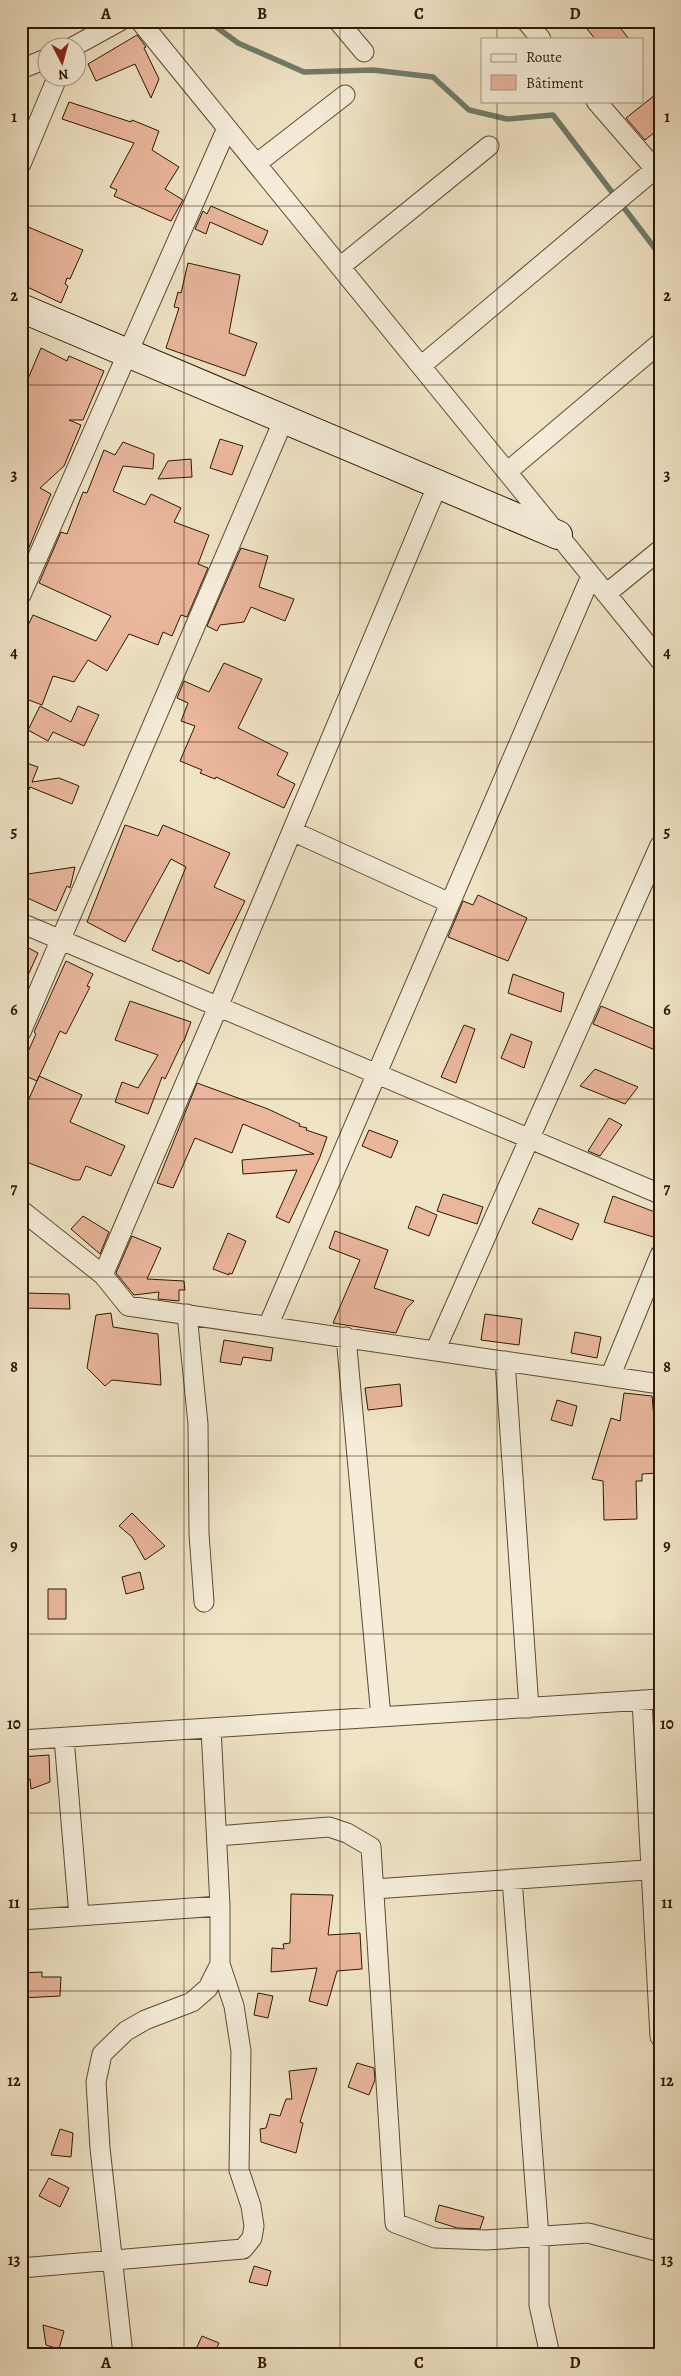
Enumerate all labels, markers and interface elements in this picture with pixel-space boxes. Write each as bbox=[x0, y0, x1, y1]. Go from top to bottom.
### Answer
text: A bbox=[100, 3, 112, 25]
text: B bbox=[257, 3, 267, 25]
text: C bbox=[414, 3, 424, 25]
text: D bbox=[569, 3, 581, 25]
north arrow bbox=[38, 38, 88, 88]
legend bbox=[481, 38, 644, 102]
text: Route bbox=[526, 47, 562, 67]
text: N bbox=[57, 64, 69, 84]
text: Bâtiment bbox=[526, 73, 584, 93]
text: 1 bbox=[11, 106, 17, 128]
text: 1 bbox=[664, 106, 670, 128]
text: 2 bbox=[10, 285, 18, 307]
text: 2 bbox=[663, 285, 671, 307]
text: 3 bbox=[11, 464, 18, 486]
text: 3 bbox=[664, 464, 671, 486]
text: 4 bbox=[10, 642, 18, 664]
text: 4 bbox=[663, 642, 671, 664]
text: 5 bbox=[11, 821, 18, 843]
text: 5 bbox=[664, 821, 671, 843]
text: 6 bbox=[10, 999, 18, 1021]
text: 6 bbox=[663, 999, 671, 1021]
text: 7 bbox=[11, 1178, 18, 1200]
text: 7 bbox=[664, 1178, 671, 1200]
text: 8 bbox=[10, 1356, 18, 1378]
text: 8 bbox=[663, 1356, 671, 1378]
text: 9 bbox=[10, 1535, 18, 1557]
text: 9 bbox=[663, 1535, 671, 1557]
text: 10 bbox=[7, 1713, 21, 1735]
text: 10 bbox=[660, 1713, 674, 1735]
text: 11 bbox=[8, 1892, 20, 1914]
text: 11 bbox=[661, 1892, 673, 1914]
text: 12 bbox=[7, 2070, 21, 2092]
text: 12 bbox=[660, 2070, 674, 2092]
text: 13 bbox=[8, 2249, 20, 2271]
text: 13 bbox=[661, 2249, 673, 2271]
text: A bbox=[100, 2352, 112, 2374]
text: B bbox=[257, 2352, 267, 2374]
text: C bbox=[414, 2352, 424, 2374]
text: D bbox=[569, 2352, 581, 2374]

